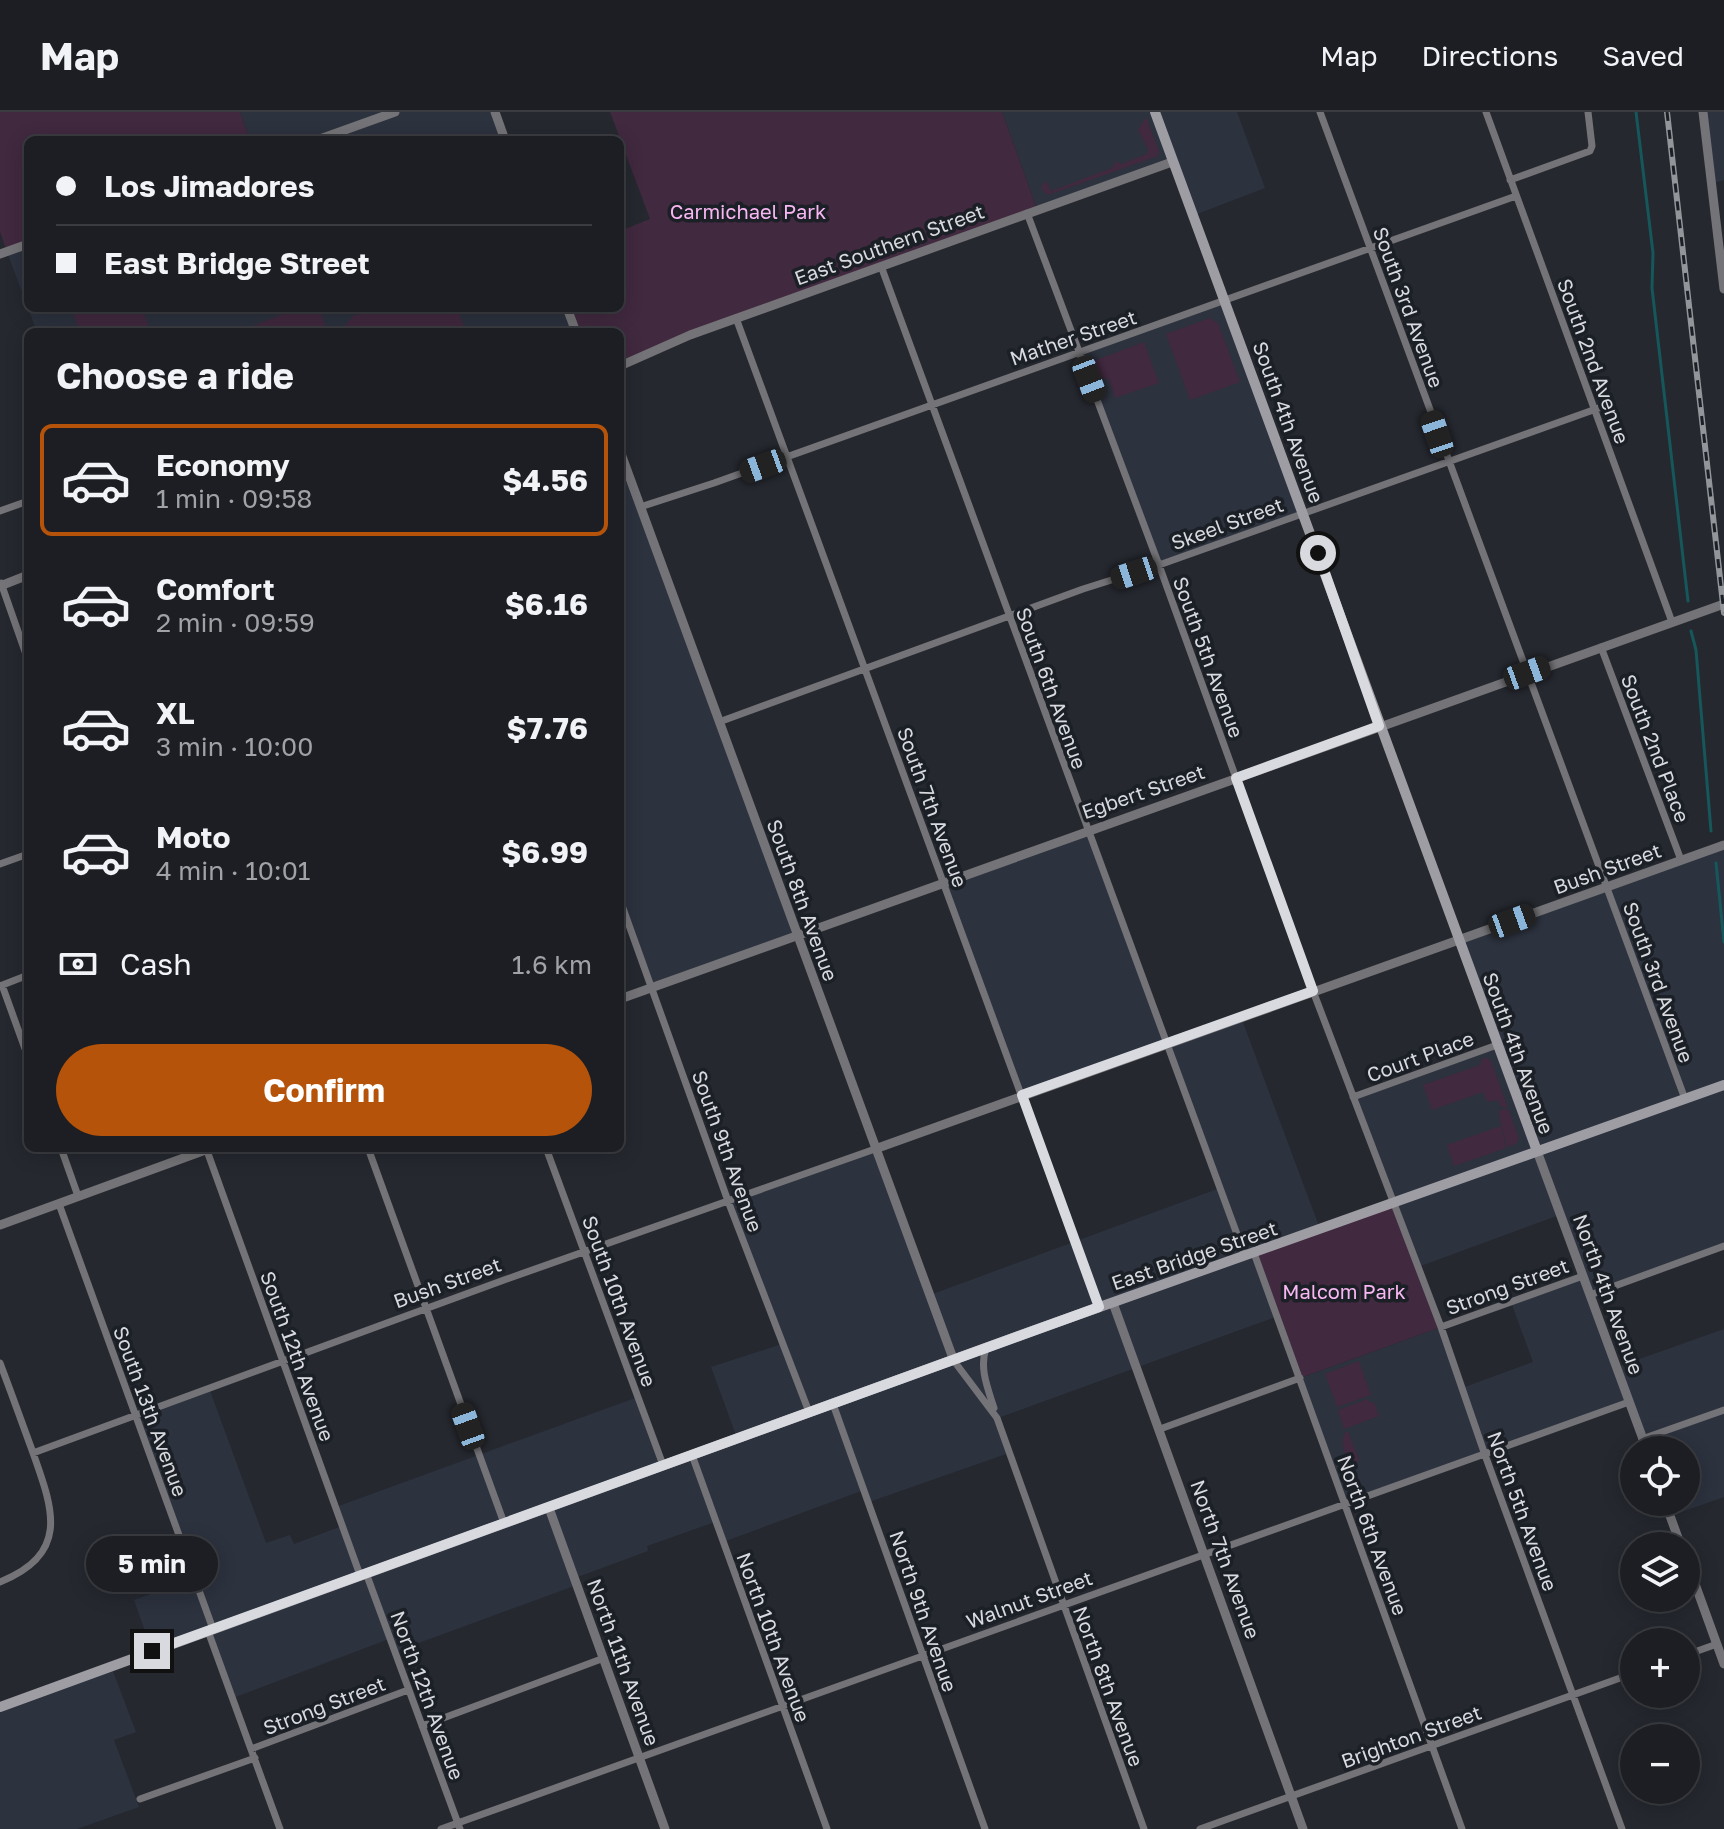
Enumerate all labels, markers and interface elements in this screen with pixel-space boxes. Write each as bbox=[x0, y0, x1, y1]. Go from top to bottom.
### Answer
text: Map bbox=[40, 33, 119, 78]
text: Map bbox=[1320, 39, 1377, 72]
text: Directions bbox=[1421, 39, 1558, 72]
text: Saved bbox=[1602, 39, 1684, 72]
text: Los Jimadores bbox=[104, 168, 315, 204]
park label: Carmichael Park bbox=[670, 199, 826, 223]
street label: East Southern Street bbox=[791, 199, 987, 289]
street label: South 3rd Avenue bbox=[1369, 223, 1449, 391]
text: East Bridge Street bbox=[104, 245, 370, 281]
street label: South 2nd Avenue bbox=[1553, 275, 1635, 447]
street label: Mather Street bbox=[1007, 304, 1139, 370]
street label: South 4th Avenue bbox=[1249, 338, 1329, 506]
car bbox=[1069, 352, 1109, 406]
text: Choose a ride bbox=[56, 354, 294, 397]
car bbox=[1418, 407, 1456, 461]
icon: car bbox=[60, 444, 132, 516]
text: Economy bbox=[156, 447, 290, 483]
car bbox=[736, 447, 790, 485]
text: $4.56 bbox=[502, 462, 588, 498]
text: 1 min · 09:58 bbox=[156, 483, 312, 514]
street label: Skeel Street bbox=[1168, 492, 1286, 554]
route start bbox=[1300, 535, 1336, 571]
car bbox=[1107, 554, 1161, 592]
icon: car bbox=[60, 568, 132, 640]
text: Comfort bbox=[156, 571, 275, 607]
street label: South 5th Avenue bbox=[1169, 573, 1249, 741]
text: $6.16 bbox=[505, 586, 588, 622]
street label: South 6th Avenue bbox=[1012, 604, 1092, 772]
text: 2 min · 09:59 bbox=[156, 607, 315, 638]
car bbox=[1500, 654, 1554, 692]
street label: South 2nd Place bbox=[1617, 671, 1695, 825]
icon: car bbox=[60, 692, 132, 764]
text: XL bbox=[156, 695, 195, 731]
text: $7.76 bbox=[507, 710, 588, 746]
street label: South 7th Avenue bbox=[893, 724, 973, 890]
text: 3 min · 10:00 bbox=[156, 731, 313, 762]
street label: Egbert Street bbox=[1078, 759, 1208, 823]
icon: car bbox=[60, 816, 132, 888]
street label: South 8th Avenue bbox=[763, 816, 843, 984]
text: Moto bbox=[156, 819, 231, 855]
text: $6.99 bbox=[501, 834, 588, 870]
street label: Bush Street bbox=[1550, 837, 1664, 899]
text: 4 min · 10:01 bbox=[156, 855, 310, 886]
street label: South 3rd Avenue bbox=[1619, 898, 1699, 1066]
car bbox=[1485, 902, 1539, 940]
icon: cash bbox=[56, 942, 100, 986]
text: Cash bbox=[120, 946, 192, 982]
text: 1.6 km bbox=[512, 949, 592, 980]
street label: South 4th Avenue bbox=[1479, 969, 1559, 1137]
street label: Court Place bbox=[1363, 1026, 1477, 1086]
button: Confirm bbox=[56, 1044, 592, 1136]
street label: South 9th Avenue bbox=[688, 1067, 768, 1235]
street label: North 4th Avenue bbox=[1569, 1211, 1649, 1377]
street label: South 10th Avenue bbox=[578, 1212, 662, 1390]
street label: East Bridge Street bbox=[1108, 1215, 1280, 1295]
street label: Bush Street bbox=[390, 1251, 504, 1313]
street label: Strong Street bbox=[1442, 1253, 1572, 1319]
street label: South 12th Avenue bbox=[256, 1268, 340, 1444]
park label: Malcom Park bbox=[1282, 1279, 1406, 1303]
street label: South 13th Avenue bbox=[109, 1323, 193, 1499]
car bbox=[449, 1399, 487, 1453]
street label: North 5th Avenue bbox=[1483, 1428, 1563, 1594]
map controls bbox=[1620, 1436, 1700, 1804]
button: locate bbox=[1620, 1436, 1700, 1516]
street label: North 6th Avenue bbox=[1333, 1452, 1413, 1618]
street label: North 7th Avenue bbox=[1186, 1476, 1266, 1642]
street label: North 9th Avenue bbox=[885, 1527, 963, 1695]
button: layers bbox=[1620, 1532, 1700, 1612]
callout: 5 min bbox=[86, 1535, 218, 1591]
text: 5 min bbox=[118, 1548, 186, 1579]
street label: North 10th Avenue bbox=[732, 1549, 816, 1725]
street label: Walnut Street bbox=[963, 1565, 1095, 1633]
street label: North 11th Avenue bbox=[583, 1575, 665, 1749]
street label: North 8th Avenue bbox=[1069, 1603, 1149, 1769]
street label: North 12th Avenue bbox=[386, 1607, 470, 1783]
button: + bbox=[1620, 1628, 1700, 1708]
route end bbox=[134, 1633, 170, 1669]
street label: Strong Street bbox=[260, 1671, 388, 1739]
street label: Brighton Street bbox=[1338, 1700, 1484, 1772]
button: − bbox=[1620, 1724, 1700, 1804]

